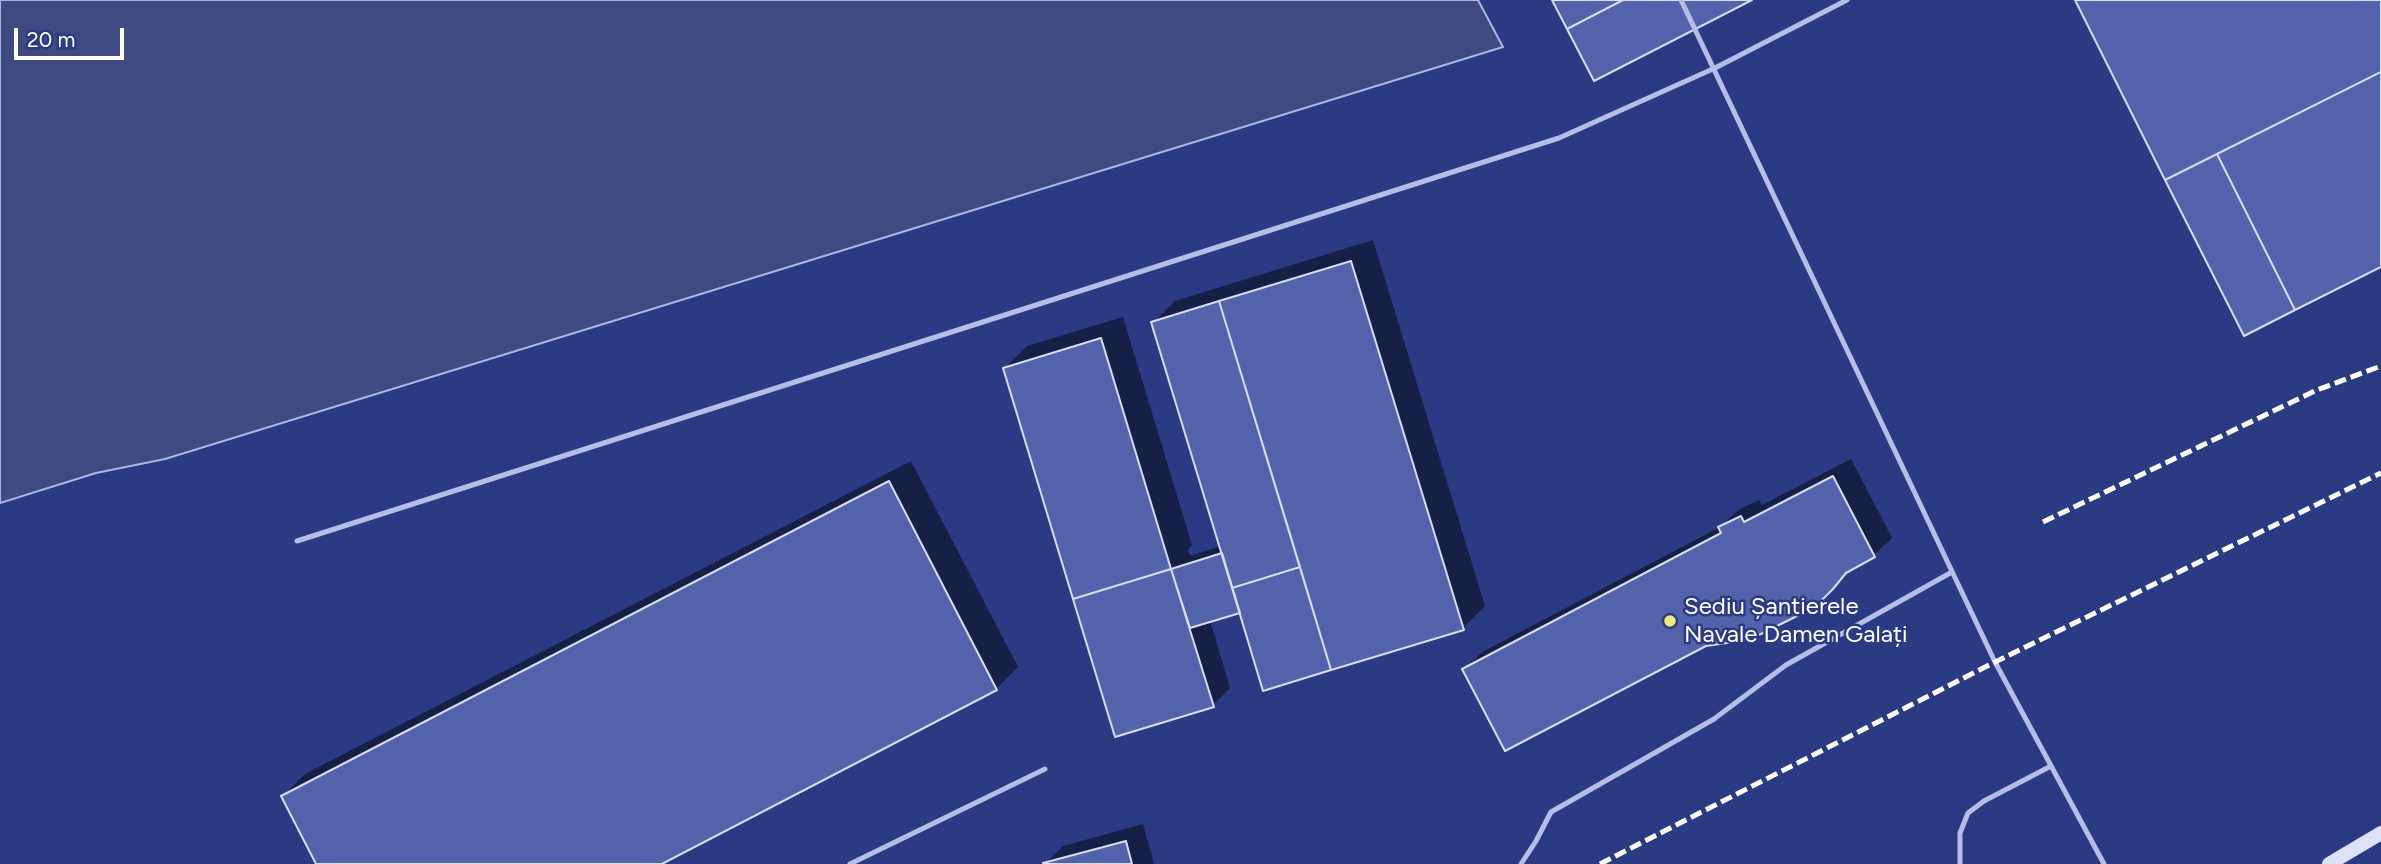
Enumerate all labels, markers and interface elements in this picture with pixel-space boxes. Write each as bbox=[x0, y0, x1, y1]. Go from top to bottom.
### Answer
scale bar bbox=[18, 14, 128, 58]
text: 20 m bbox=[27, 27, 75, 52]
place label: Sediu Șantierele Navale Damen Galați bbox=[1684, 593, 1908, 649]
marker: Sediu Șantierele Navale Damen Galați bbox=[1662, 613, 1678, 629]

